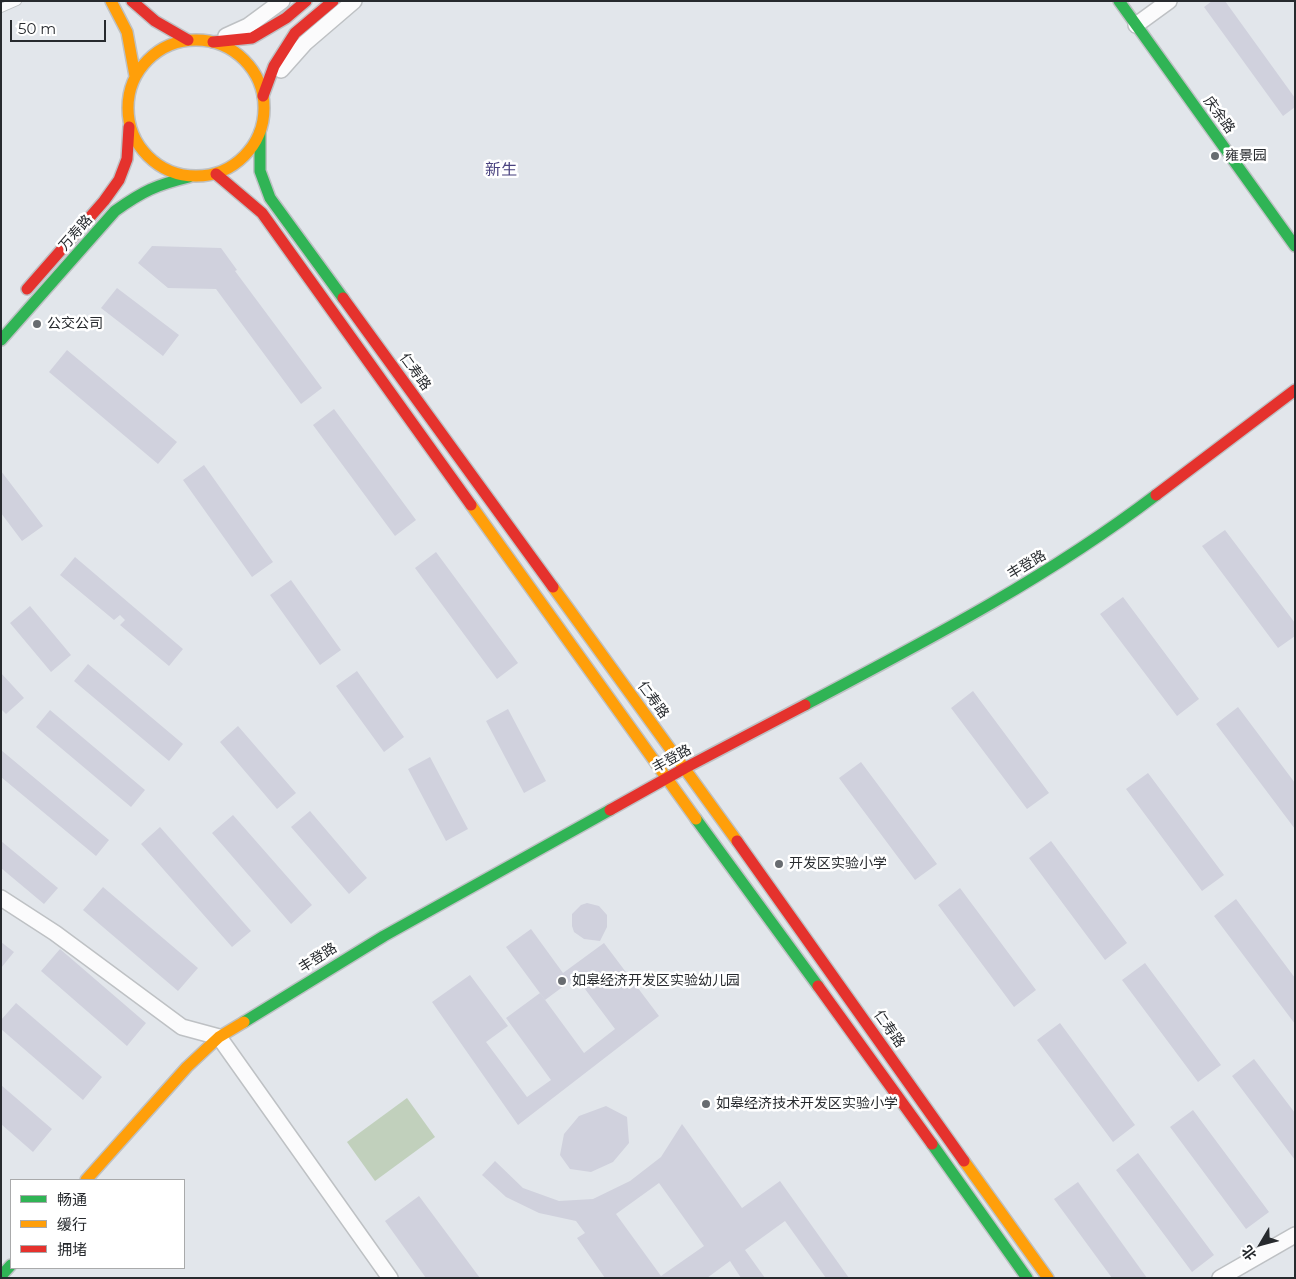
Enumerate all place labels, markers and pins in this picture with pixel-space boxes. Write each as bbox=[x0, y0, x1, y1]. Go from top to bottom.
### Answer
place label: 雍景园 bbox=[1225, 148, 1267, 164]
marker: 雍景园 bbox=[1209, 150, 1221, 162]
place label: 公交公司 bbox=[47, 316, 103, 332]
marker: 公交公司 bbox=[31, 318, 43, 330]
place label: 开发区实验小学 bbox=[789, 856, 887, 872]
marker: 开发区实验小学 bbox=[773, 858, 785, 870]
place label: 如皋经济开发区实验幼儿园 bbox=[572, 973, 740, 989]
marker: 如皋经济开发区实验幼儿园 bbox=[556, 975, 568, 987]
place label: 如皋经济技术开发区实验小学 bbox=[716, 1096, 898, 1112]
marker: 如皋经济技术开发区实验小学 bbox=[700, 1098, 712, 1110]

